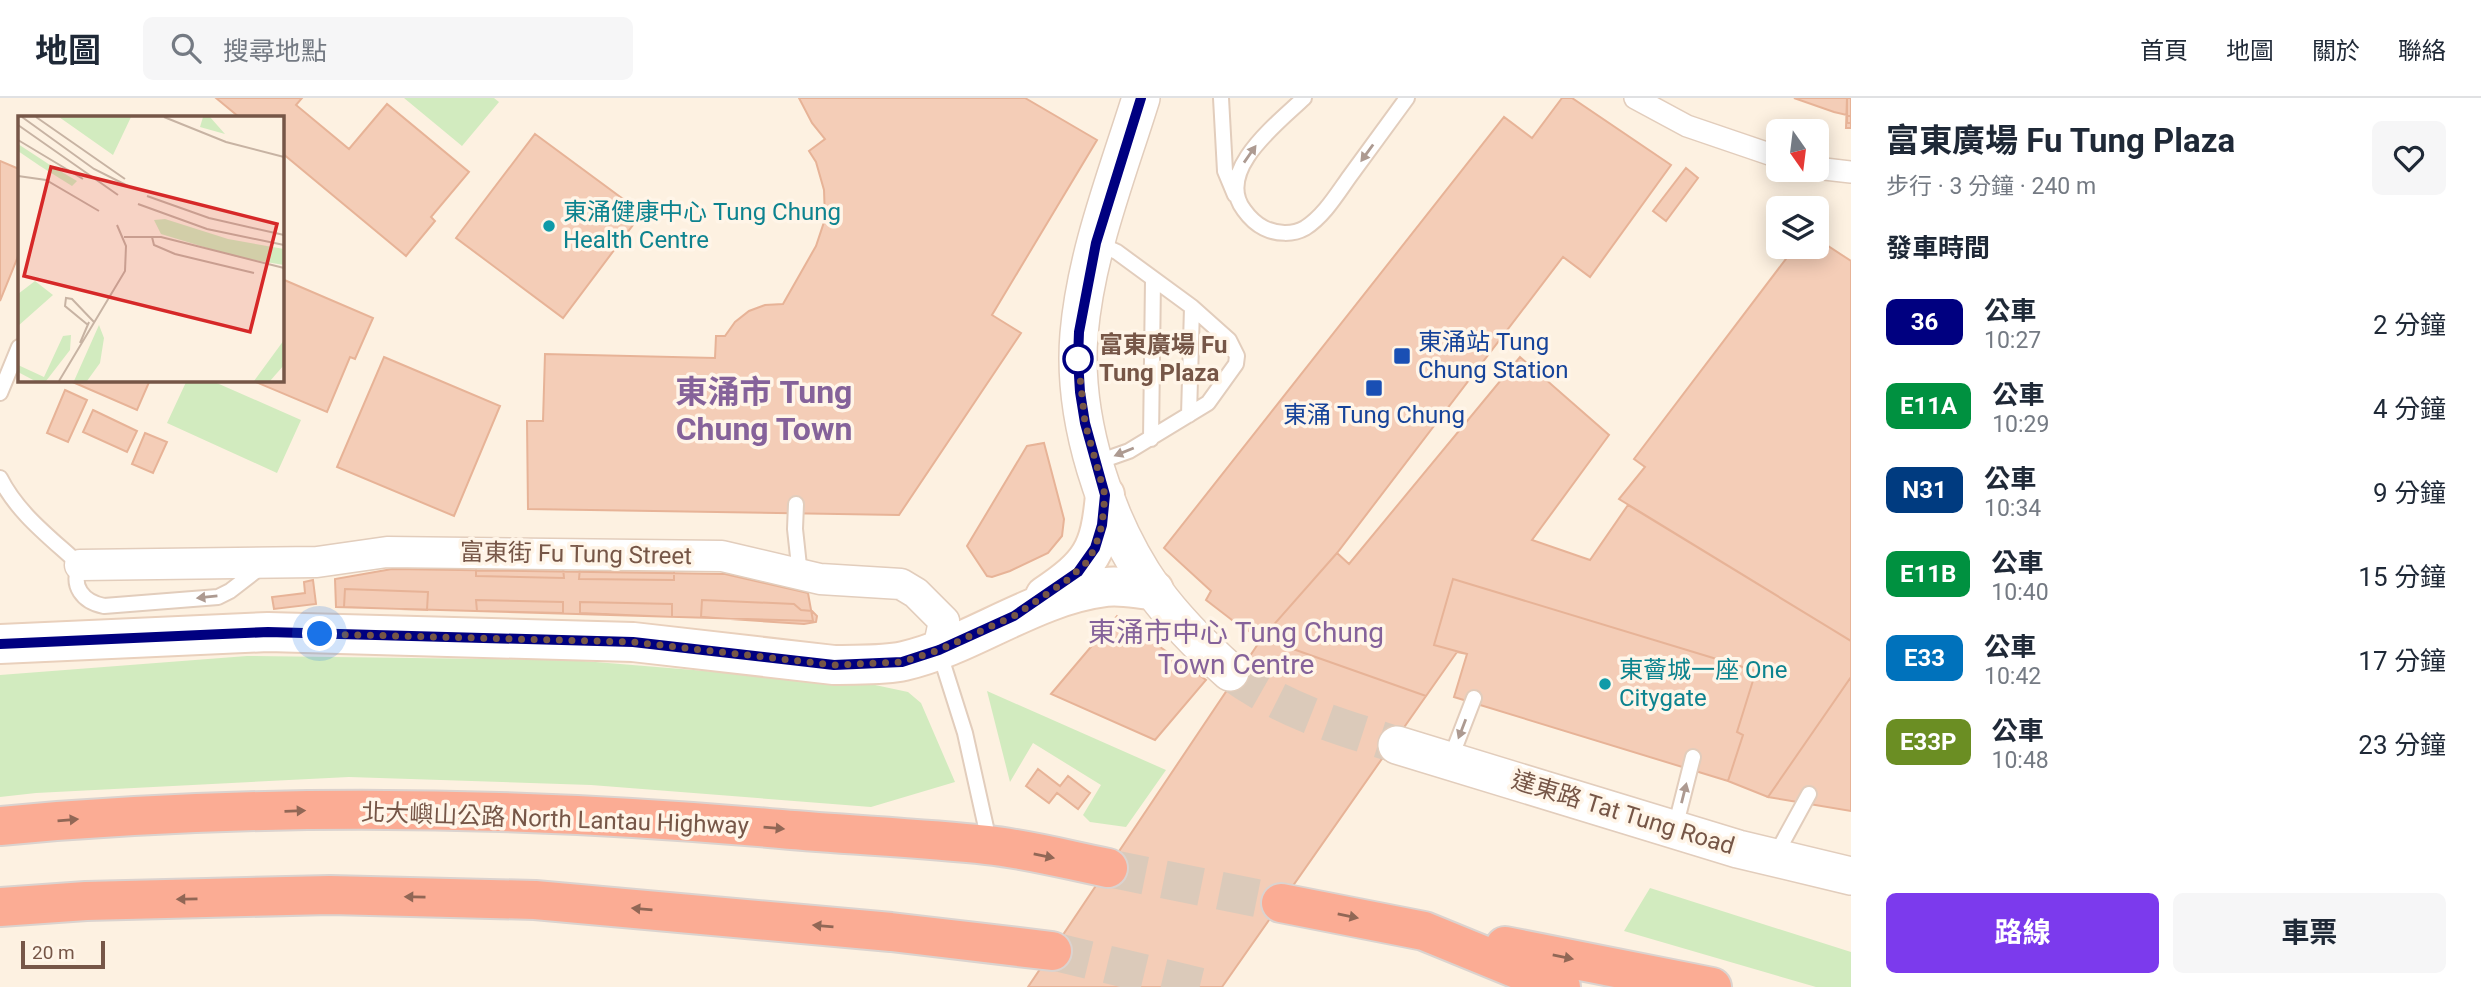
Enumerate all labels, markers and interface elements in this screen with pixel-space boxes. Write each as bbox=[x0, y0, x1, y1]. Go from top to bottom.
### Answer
search box bbox=[143, 17, 633, 80]
icon: search bbox=[167, 29, 205, 67]
text: 地圖 bbox=[35, 31, 101, 70]
text: 搜尋地點 bbox=[223, 36, 327, 66]
text: 首頁 bbox=[2140, 37, 2188, 65]
text: 地圖 bbox=[2226, 37, 2274, 65]
text: 關於 bbox=[2312, 37, 2360, 65]
text: 聯絡 bbox=[2398, 37, 2446, 65]
inset map bbox=[18, 116, 284, 382]
north arrow bbox=[1766, 119, 1829, 182]
map controls bbox=[1766, 119, 1829, 259]
text: 富東廣場 Fu Tung Plaza bbox=[1886, 121, 2235, 160]
button: heart bbox=[2372, 121, 2446, 195]
one-way arrow bbox=[1360, 144, 1374, 162]
one-way arrow bbox=[1243, 145, 1257, 164]
text: 步行 · 3 分鐘 · 240 m bbox=[1886, 173, 2096, 200]
button: layers bbox=[1766, 196, 1829, 259]
place label: 東涌健康中心 Tung Chung Health Centre bbox=[563, 198, 841, 254]
marker: 東涌健康中心 Tung Chung Health Centre bbox=[541, 218, 557, 234]
text: 發車時間 bbox=[1886, 233, 1990, 263]
text: 公車 bbox=[1984, 296, 2036, 326]
text: 36 bbox=[1911, 308, 1938, 336]
text: 2 分鐘 bbox=[2373, 310, 2446, 340]
text: 10:27 bbox=[1984, 327, 2041, 354]
place label: 東涌站 Tung Chung Station bbox=[1418, 328, 1569, 384]
place label: 富東廣場 Fu Tung Plaza bbox=[1099, 331, 1227, 387]
marker: 富東廣場 Fu Tung Plaza bbox=[1063, 344, 1093, 374]
marker: 東涌站 Tung Chung Station bbox=[1392, 346, 1412, 366]
district label: 東涌市 Tung Chung Town bbox=[676, 373, 852, 448]
marker: 東涌 Tung Chung bbox=[1364, 378, 1384, 398]
text: 公車 bbox=[1992, 380, 2044, 410]
text: E11A bbox=[1900, 392, 1957, 420]
text: 4 分鐘 bbox=[2373, 394, 2446, 424]
place label: 東涌 Tung Chung bbox=[1283, 401, 1465, 429]
text: 10:29 bbox=[1992, 411, 2049, 438]
one-way arrow bbox=[1113, 447, 1134, 458]
text: 公車 bbox=[1984, 464, 2036, 494]
text: N31 bbox=[1902, 476, 1947, 504]
text: 9 分鐘 bbox=[2373, 478, 2446, 508]
text: 10:34 bbox=[1984, 495, 2041, 522]
street label: 富東街 Fu Tung Street bbox=[460, 538, 692, 570]
text: 公車 bbox=[1991, 548, 2043, 578]
text: E11B bbox=[1900, 560, 1956, 588]
text: 15 分鐘 bbox=[2358, 562, 2446, 592]
text: 10:40 bbox=[1991, 579, 2049, 606]
one-way arrow bbox=[195, 592, 217, 603]
your location bbox=[302, 616, 337, 651]
district label: 東涌市中心 Tung Chung Town Centre bbox=[1088, 616, 1384, 681]
text: 公車 bbox=[1984, 632, 2036, 662]
text: E33 bbox=[1904, 644, 1945, 672]
text: 17 分鐘 bbox=[2358, 646, 2446, 676]
place label: 東薈城一座 One Citygate bbox=[1619, 656, 1787, 712]
text: 10:42 bbox=[1984, 663, 2041, 690]
marker: 東薈城一座 One Citygate bbox=[1597, 676, 1613, 692]
text: 公車 bbox=[1992, 716, 2044, 746]
one-way arrow bbox=[1456, 719, 1467, 740]
text: E33P bbox=[1900, 728, 1957, 756]
text: 23 分鐘 bbox=[2358, 730, 2446, 760]
text: 10:48 bbox=[1992, 747, 2049, 774]
street label: 達東路 Tat Tung Road bbox=[1508, 766, 1738, 860]
one-way arrow bbox=[1679, 782, 1690, 804]
street label: 北大嶼山公路 North Lantau Highway bbox=[361, 798, 750, 840]
one-way arrow bbox=[285, 805, 307, 816]
one-way arrow bbox=[57, 814, 79, 825]
one-way arrow bbox=[763, 823, 785, 834]
one-way arrow bbox=[1033, 850, 1055, 861]
one-way arrow bbox=[404, 892, 426, 903]
one-way arrow bbox=[176, 893, 198, 904]
button: 路線 bbox=[1886, 893, 2159, 973]
button: 車票 bbox=[2173, 893, 2446, 973]
one-way arrow bbox=[631, 903, 653, 914]
one-way arrow bbox=[1337, 911, 1359, 922]
one-way arrow bbox=[812, 920, 834, 931]
scale bar bbox=[21, 938, 105, 970]
text: 20 m bbox=[32, 941, 75, 964]
one-way arrow bbox=[1552, 952, 1574, 963]

